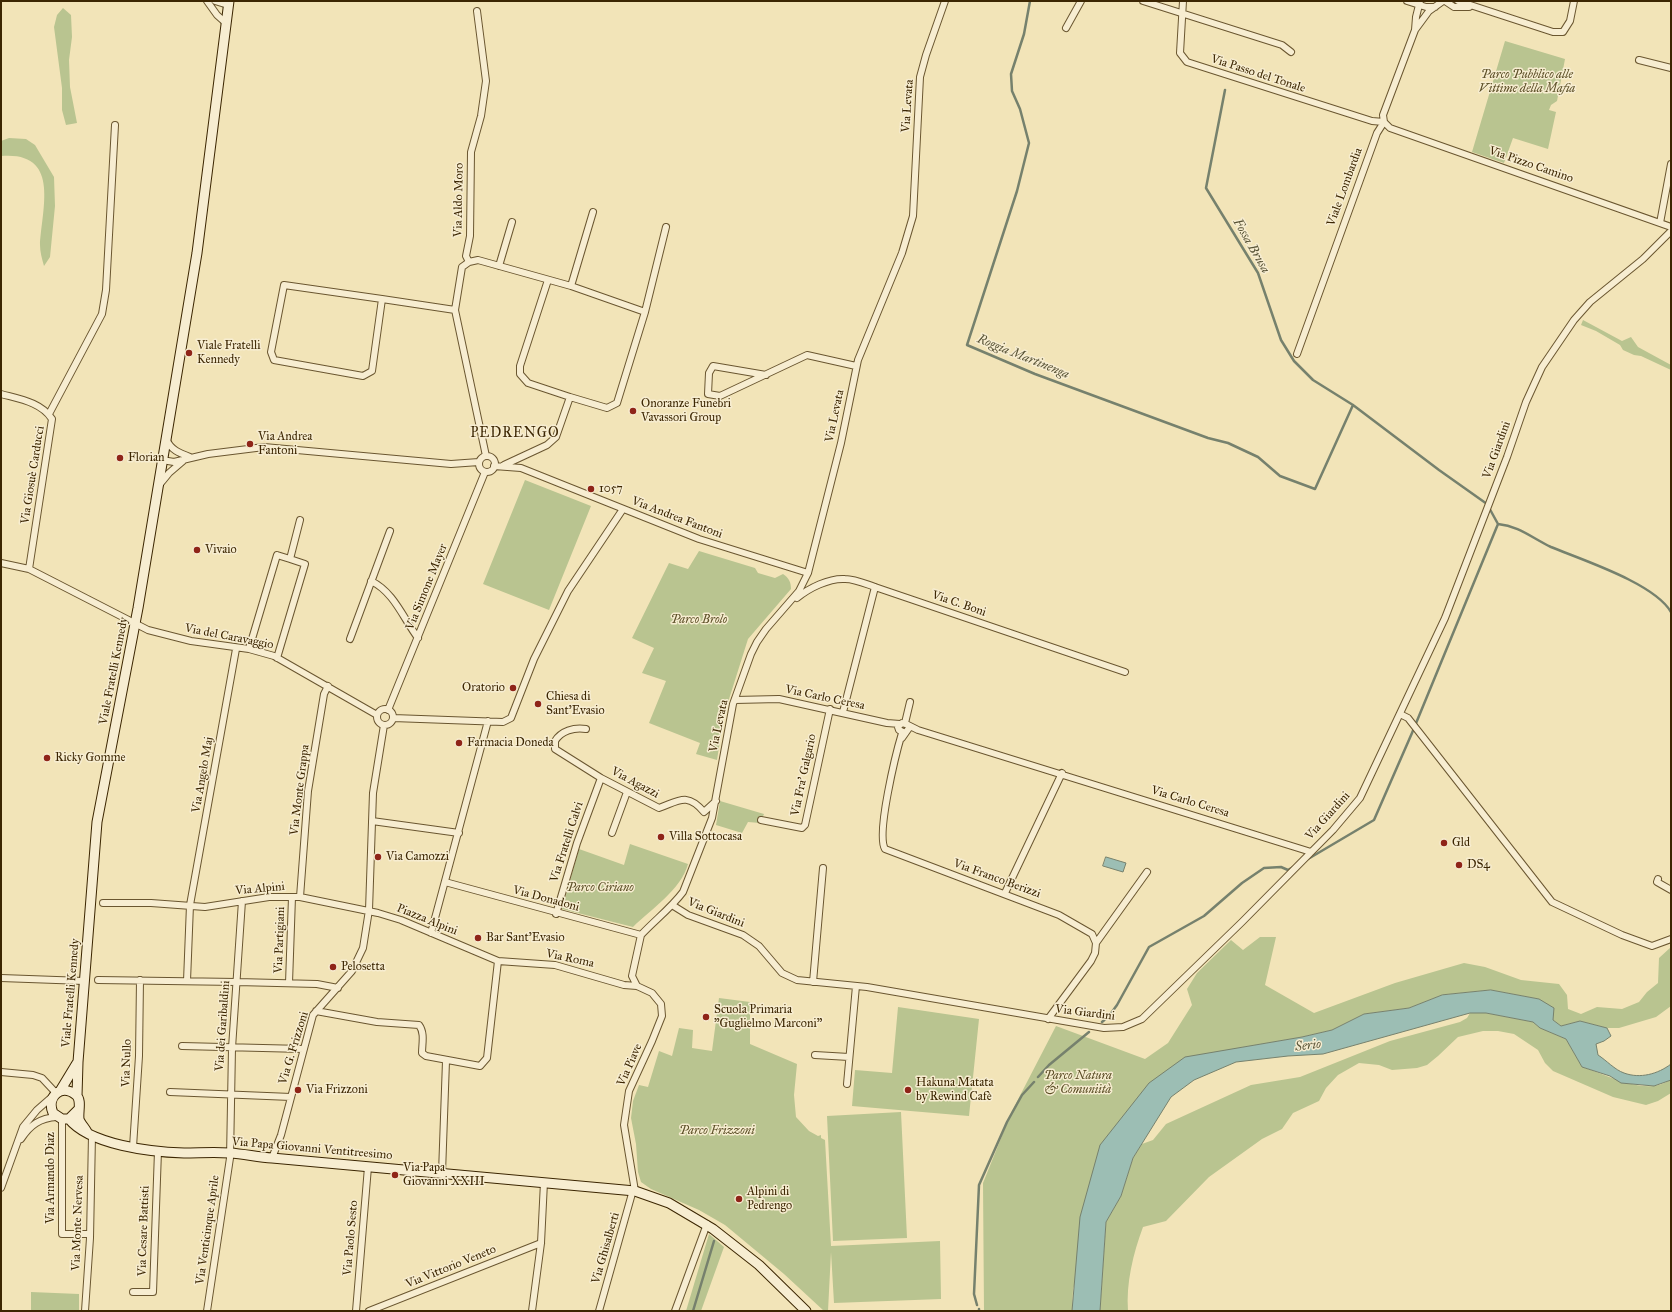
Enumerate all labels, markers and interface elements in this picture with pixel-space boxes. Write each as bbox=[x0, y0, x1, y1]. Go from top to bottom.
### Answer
street label: Via Passo del Tonale bbox=[1209, 52, 1307, 96]
park label: Parco Pubblico alle Vittime della Mafia bbox=[1479, 68, 1575, 96]
street label: Via Levata bbox=[899, 79, 917, 133]
street label: Via Pizzo Camino bbox=[1487, 144, 1575, 186]
street label: Viale Lombardia bbox=[1324, 146, 1366, 228]
street label: Via Aldo Moro bbox=[451, 163, 467, 237]
water label: Fossa Brusa bbox=[1229, 216, 1273, 276]
water label: Roggia Martinenga bbox=[975, 331, 1071, 383]
place label: Viale Fratelli Kennedy bbox=[197, 339, 261, 367]
marker: Viale Fratelli Kennedy bbox=[184, 348, 194, 358]
street label: Via Levata bbox=[822, 388, 848, 444]
place label: Onoranze Funebri Vavassori Group bbox=[641, 397, 731, 425]
marker: Onoranze Funebri Vavassori Group bbox=[628, 406, 638, 416]
street label: Via Giardini bbox=[1480, 419, 1514, 481]
street label: Via Giosuè Carducci bbox=[18, 425, 48, 525]
district label: PEDRENGO bbox=[470, 426, 560, 442]
place label: Via Andrea Fantoni bbox=[258, 430, 312, 458]
marker: Via Andrea Fantoni bbox=[245, 439, 255, 449]
place label: Florian bbox=[128, 451, 164, 465]
marker: Florian bbox=[115, 453, 125, 463]
place label: 1057 bbox=[599, 482, 623, 496]
marker: 1057 bbox=[586, 484, 596, 494]
street label: Via Andrea Fantoni bbox=[630, 494, 724, 542]
street label: Via Simone Mayer bbox=[403, 542, 451, 632]
place label: Vivaio bbox=[205, 543, 237, 557]
marker: Vivaio bbox=[192, 545, 202, 555]
street label: Via C. Boni bbox=[930, 588, 988, 620]
park label: Parco Brolo bbox=[671, 613, 727, 627]
street label: Viale Fratelli Kennedy bbox=[97, 616, 131, 726]
street label: Via del Caravaggio bbox=[183, 621, 275, 653]
place label: Oratorio bbox=[462, 681, 505, 695]
marker: Oratorio bbox=[508, 683, 518, 693]
street label: Via Carlo Ceresa bbox=[784, 683, 866, 713]
place label: Chiesa di Sant'Evasio bbox=[546, 690, 605, 718]
street label: Via Levata bbox=[706, 698, 732, 754]
marker: Chiesa di Sant'Evasio bbox=[533, 699, 543, 709]
street label: Via Fra' Galgario bbox=[788, 733, 820, 817]
street label: Via Angelo Maj bbox=[189, 736, 217, 814]
place label: Farmacia Doneda bbox=[467, 736, 553, 750]
marker: Farmacia Doneda bbox=[454, 738, 464, 748]
street label: Via Monte Grappa bbox=[287, 744, 313, 836]
place label: Ricky Gomme bbox=[55, 751, 126, 765]
marker: Ricky Gomme bbox=[42, 753, 52, 763]
street label: Via Agazzi bbox=[608, 764, 662, 802]
street label: Via Carlo Ceresa bbox=[1149, 783, 1231, 821]
street label: Via Giardini bbox=[1303, 789, 1353, 843]
street label: Via Fratelli Calvi bbox=[547, 800, 587, 884]
place label: Villa Sottocasa bbox=[669, 830, 742, 844]
marker: Villa Sottocasa bbox=[656, 832, 666, 842]
place label: Gld bbox=[1452, 836, 1470, 850]
marker: Gld bbox=[1439, 838, 1449, 848]
place label: Via Camozzi bbox=[386, 850, 449, 864]
marker: Via Camozzi bbox=[373, 852, 383, 862]
street label: Via Franco Berizzi bbox=[951, 857, 1043, 901]
place label: DS4 bbox=[1467, 858, 1490, 872]
marker: DS4 bbox=[1454, 860, 1464, 870]
street label: Via Alpini bbox=[235, 880, 285, 898]
park label: Parco Ciriano bbox=[566, 881, 634, 895]
street label: Via Donadoni bbox=[511, 883, 581, 915]
street label: Via Giardini bbox=[685, 895, 747, 931]
street label: Piazza Alpini bbox=[394, 901, 460, 939]
street label: Via Partigiani bbox=[272, 906, 288, 974]
place label: Bar Sant'Evasio bbox=[486, 931, 565, 945]
marker: Bar Sant'Evasio bbox=[473, 933, 483, 943]
street label: Viale Fratelli Kennedy bbox=[59, 938, 83, 1048]
street label: Via Roma bbox=[545, 947, 595, 971]
place label: Pelosetta bbox=[341, 960, 385, 974]
marker: Pelosetta bbox=[328, 962, 338, 972]
street label: Via dei Garibaldini bbox=[213, 980, 233, 1072]
street label: Via Giardini bbox=[1054, 1002, 1116, 1024]
place label: Scuola Primaria "Guglielmo Marconi" bbox=[714, 1003, 822, 1031]
street label: Via G. Frizzoni bbox=[276, 1010, 312, 1086]
marker: Scuola Primaria "Guglielmo Marconi" bbox=[701, 1012, 711, 1022]
water label: Serio bbox=[1294, 1037, 1322, 1055]
street label: Via Nullo bbox=[119, 1039, 135, 1087]
street label: Via Piave bbox=[614, 1042, 646, 1088]
park label: Parco Natura & Comuniità bbox=[1044, 1069, 1112, 1097]
place label: Hakuna Matata by Rewind Cafè bbox=[916, 1076, 994, 1104]
place label: Via Frizzoni bbox=[306, 1083, 368, 1097]
marker: Via Frizzoni bbox=[293, 1085, 303, 1095]
marker: Hakuna Matata by Rewind Cafè bbox=[903, 1085, 913, 1095]
park label: Parco Frizzoni bbox=[679, 1124, 755, 1138]
street label: Via Armando Diaz bbox=[44, 1132, 58, 1224]
street label: Via Papa Giovanni Ventitreesimo bbox=[231, 1135, 393, 1163]
place label: Via Papa Giovanni XXIII bbox=[403, 1161, 485, 1189]
marker: Via Papa Giovanni XXIII bbox=[390, 1170, 400, 1180]
street label: Via Venticinque Aprile bbox=[193, 1174, 223, 1286]
street label: Via Monte Nervesa bbox=[69, 1175, 87, 1271]
street label: Via Cesare Battisti bbox=[135, 1185, 153, 1277]
place label: Alpini di Pedrengo bbox=[747, 1185, 792, 1213]
marker: Alpini di Pedrengo bbox=[734, 1194, 744, 1204]
street label: Via Paolo Sesto bbox=[341, 1200, 361, 1276]
street label: Via Ghisalberti bbox=[589, 1211, 623, 1285]
street label: Via Vittorio Veneto bbox=[404, 1242, 498, 1292]

